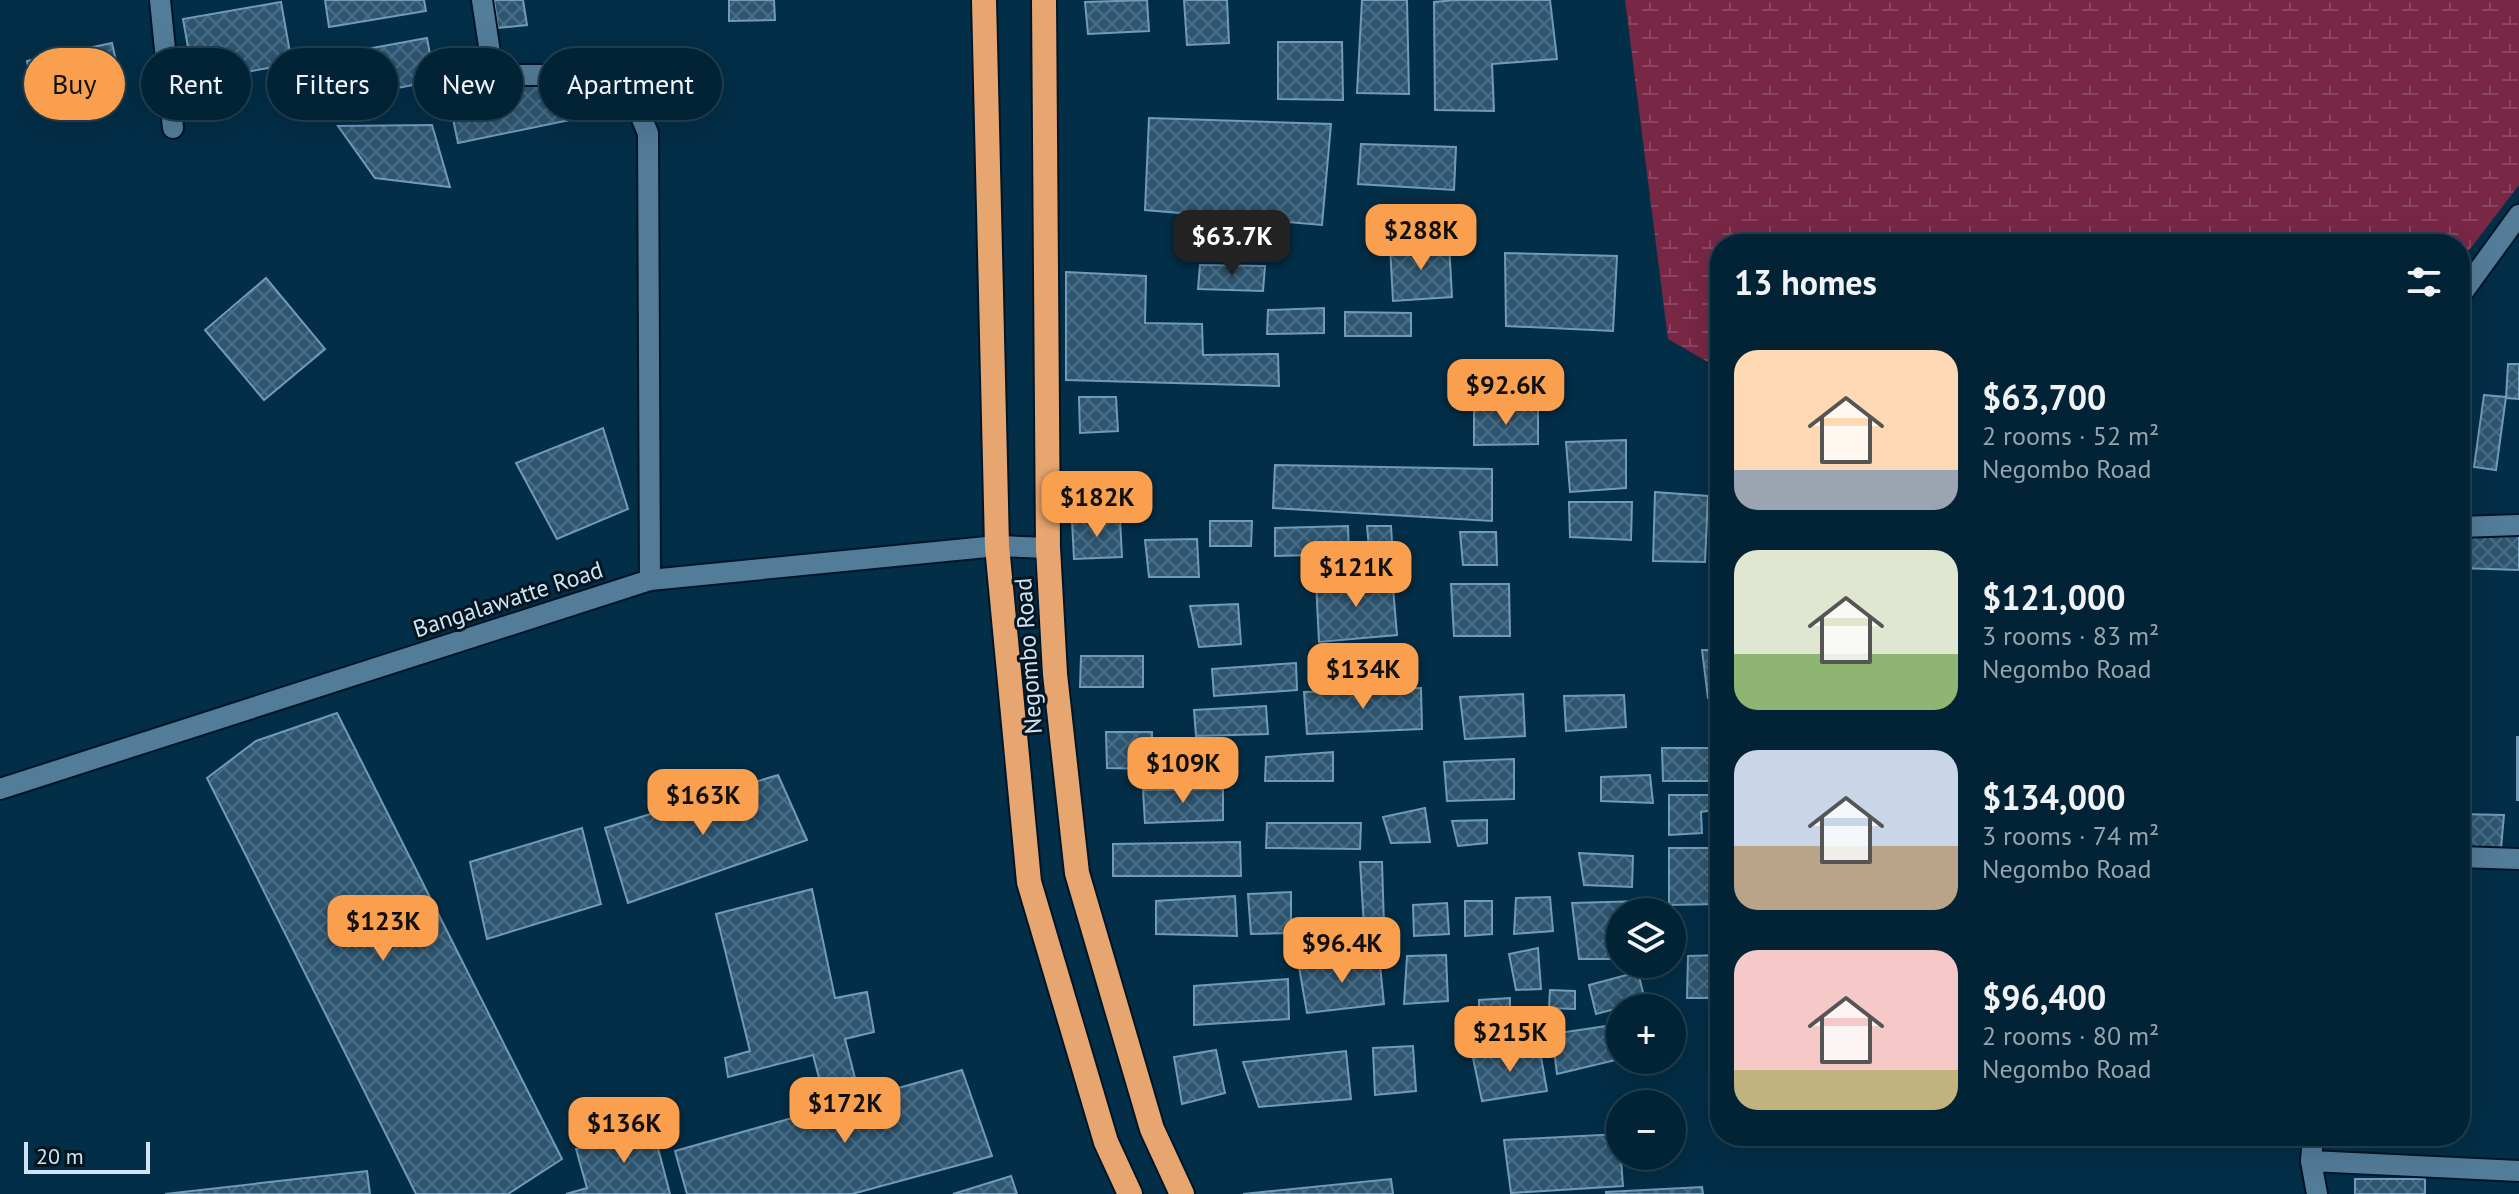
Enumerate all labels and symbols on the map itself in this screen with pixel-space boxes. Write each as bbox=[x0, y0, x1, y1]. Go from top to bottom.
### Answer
pin: $288K bbox=[1365, 204, 1477, 272]
pin: $63.7K bbox=[1167, 210, 1297, 278]
pin: $92.6K bbox=[1441, 359, 1571, 427]
pin: $182K bbox=[1041, 471, 1153, 539]
pin: $121K bbox=[1300, 541, 1412, 609]
street label: Bangalawatte Road bbox=[409, 554, 607, 644]
street label: Negombo Road bbox=[1007, 577, 1049, 735]
pin: $134K bbox=[1307, 643, 1419, 711]
pin: $109K bbox=[1127, 737, 1239, 805]
pin: $163K bbox=[647, 769, 759, 837]
pin: $123K bbox=[327, 895, 439, 963]
pin: $96.4K bbox=[1277, 917, 1407, 985]
pin: $215K bbox=[1454, 1006, 1566, 1074]
pin: $172K bbox=[789, 1077, 901, 1145]
pin: $136K bbox=[568, 1097, 680, 1165]
scale bar bbox=[24, 1138, 150, 1174]

